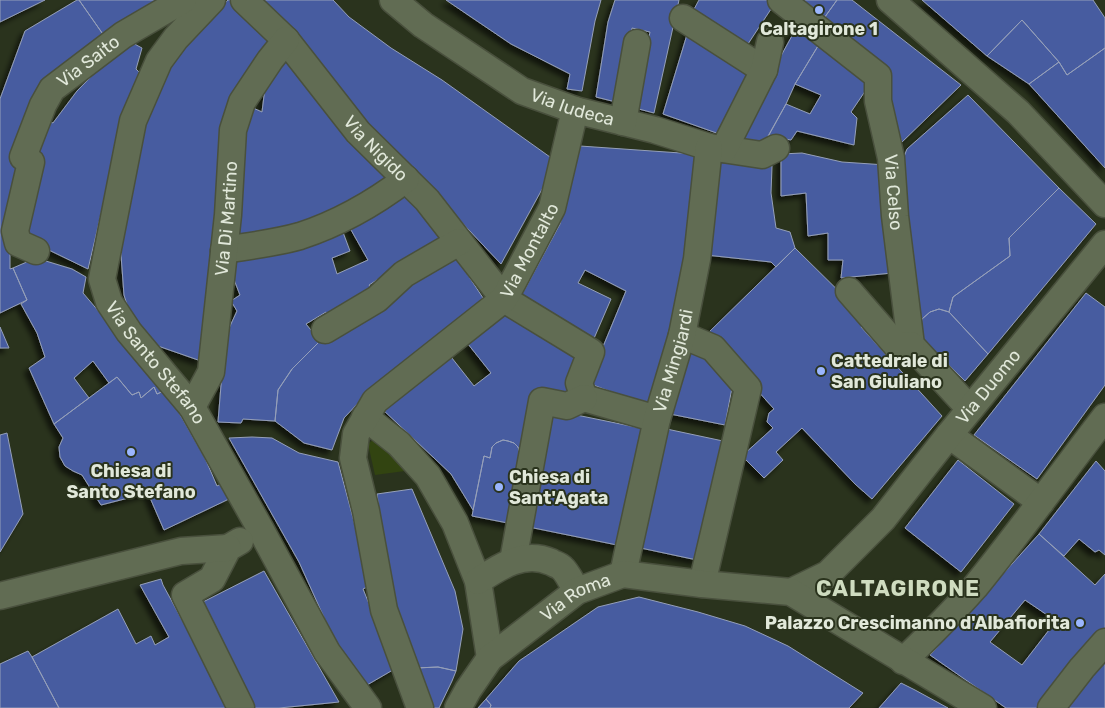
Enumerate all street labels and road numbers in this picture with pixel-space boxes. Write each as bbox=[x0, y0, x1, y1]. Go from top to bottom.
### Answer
street label: Via Saito bbox=[52, 30, 124, 92]
street label: Via Iudeca bbox=[527, 84, 617, 130]
street label: Via Nigido bbox=[339, 111, 413, 186]
street label: Via Celso bbox=[880, 153, 908, 232]
street label: Via Di Martino bbox=[210, 160, 242, 277]
street label: Via Montalto bbox=[495, 199, 564, 302]
street label: Via Santo Stefano bbox=[101, 297, 210, 428]
street label: Via Mingiardi bbox=[648, 307, 698, 416]
street label: Via Duomo bbox=[951, 345, 1025, 429]
street label: Via Roma bbox=[536, 569, 614, 626]

